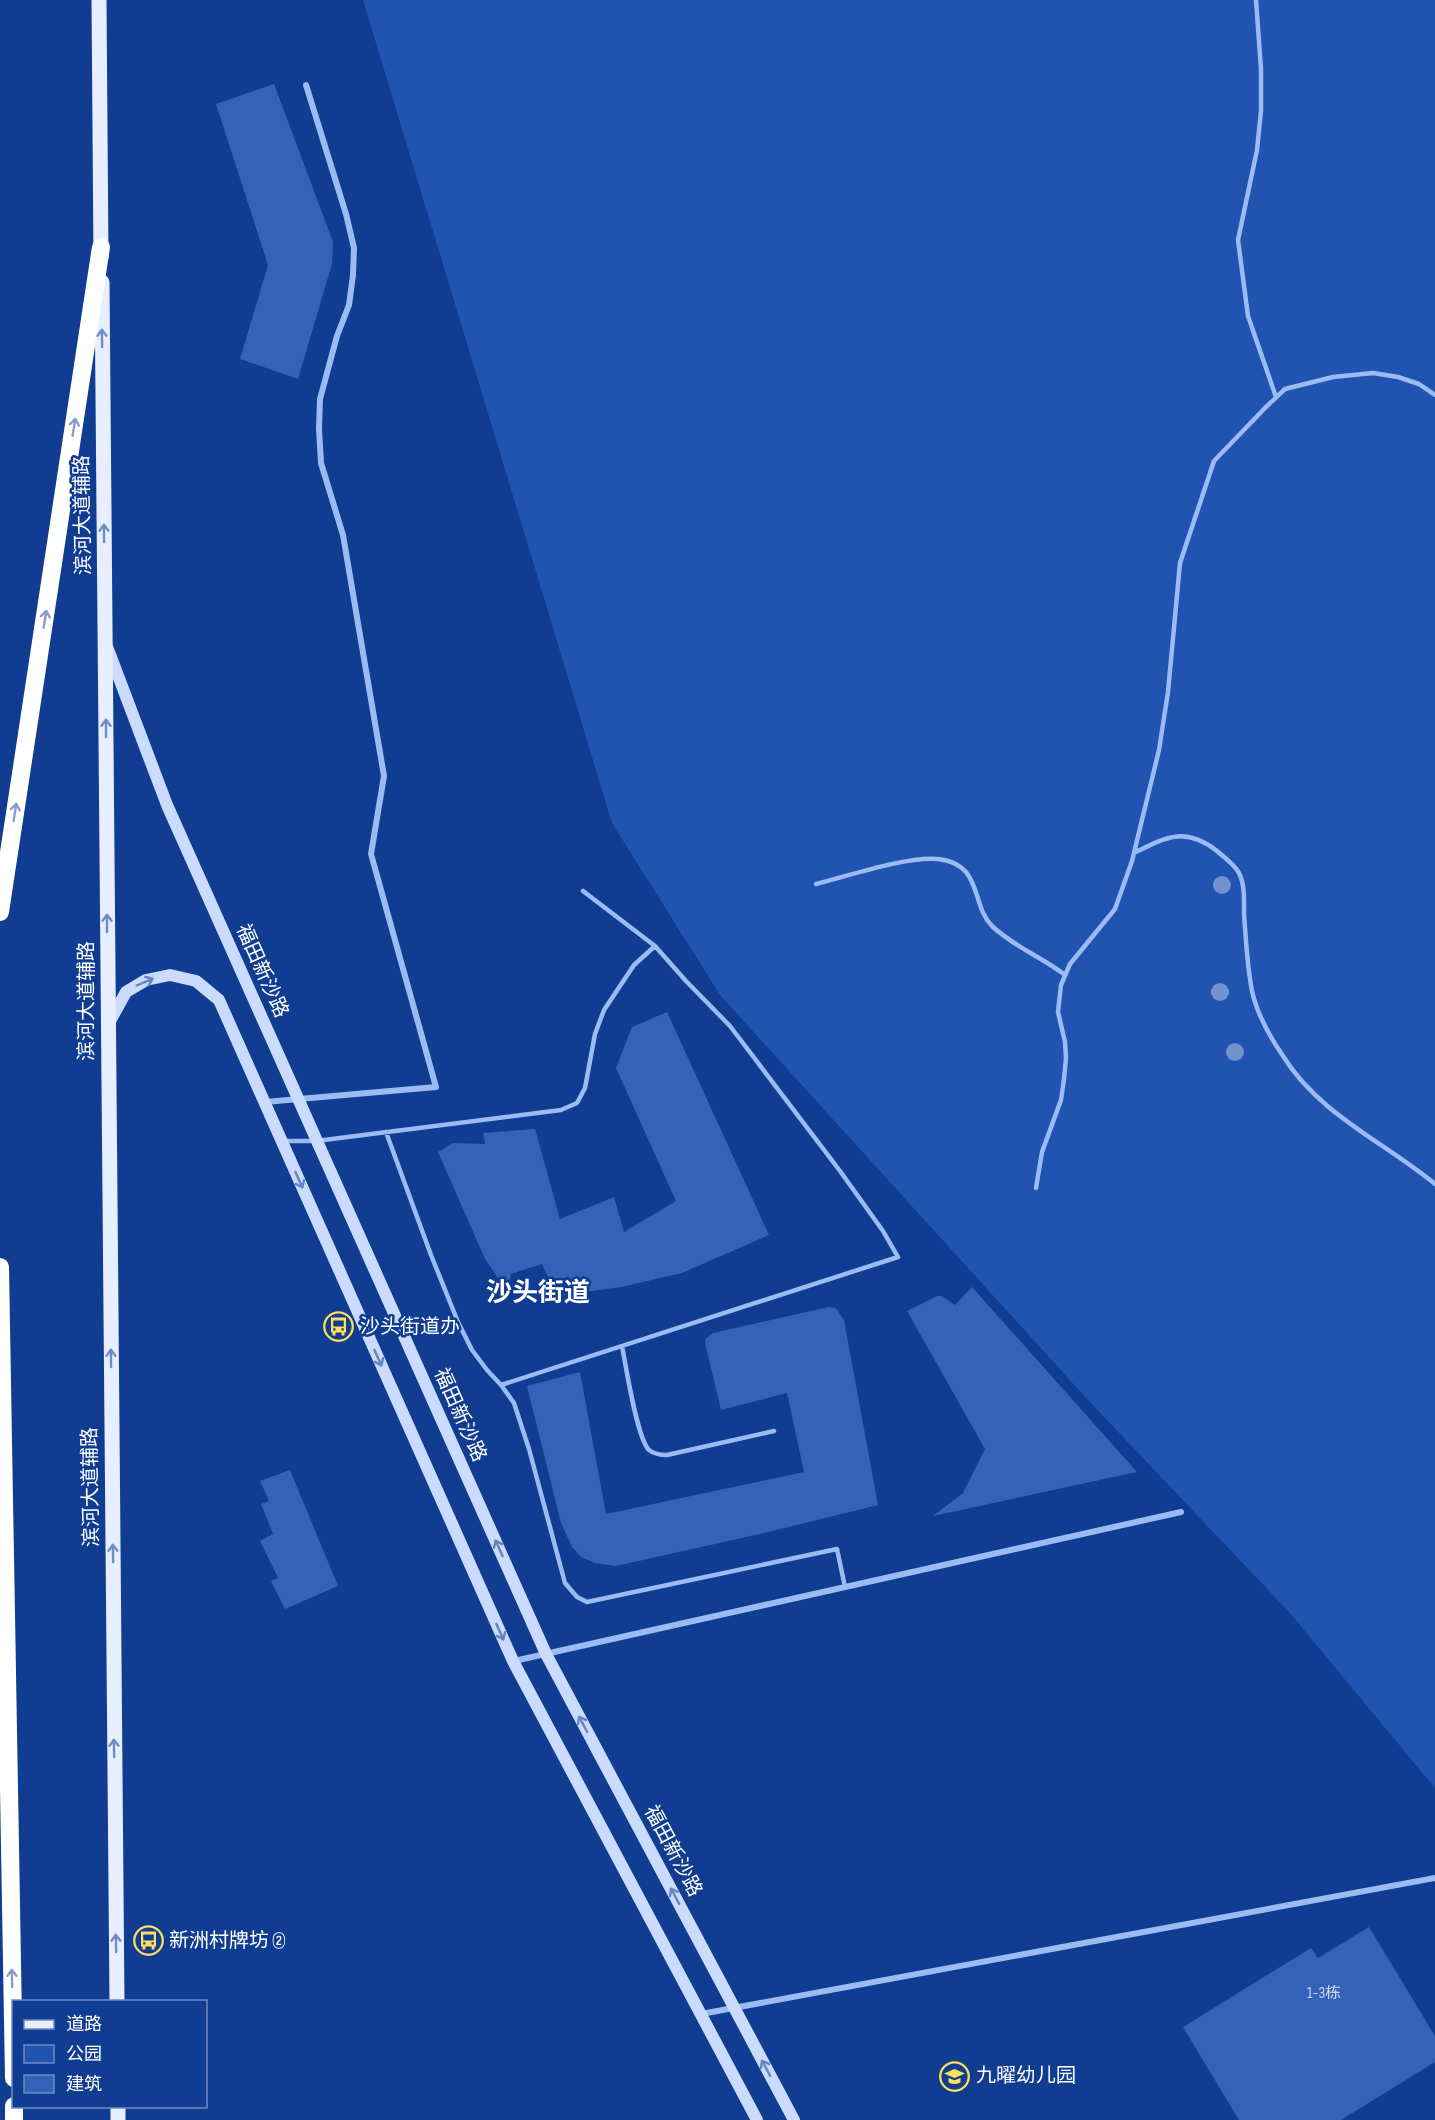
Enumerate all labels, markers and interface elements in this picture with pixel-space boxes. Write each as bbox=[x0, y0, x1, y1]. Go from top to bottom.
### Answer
one-way arrow bbox=[96, 329, 108, 349]
one-way arrow bbox=[69, 417, 80, 437]
street label: 滨河大道辅路 bbox=[70, 455, 96, 575]
one-way arrow bbox=[98, 524, 110, 544]
one-way arrow bbox=[39, 610, 50, 630]
one-way arrow bbox=[100, 719, 111, 739]
one-way arrow bbox=[10, 803, 21, 823]
one-way arrow bbox=[101, 914, 113, 934]
street label: 福田新沙路 bbox=[231, 920, 293, 1022]
street label: 滨河大道辅路 bbox=[75, 941, 99, 1061]
one-way arrow bbox=[136, 976, 154, 987]
one-way arrow bbox=[294, 1171, 305, 1189]
district label: 沙头街道 bbox=[486, 1278, 590, 1309]
bus stop icon: 沙头街道办 bbox=[323, 1311, 355, 1343]
place label: 沙头街道办 bbox=[360, 1315, 460, 1339]
one-way arrow bbox=[105, 1349, 117, 1369]
one-way arrow bbox=[373, 1349, 384, 1367]
street label: 福田新沙路 bbox=[429, 1364, 491, 1466]
street label: 滨河大道辅路 bbox=[78, 1427, 104, 1547]
one-way arrow bbox=[492, 1540, 504, 1558]
one-way arrow bbox=[107, 1544, 119, 1564]
one-way arrow bbox=[495, 1623, 506, 1641]
one-way arrow bbox=[577, 1716, 589, 1733]
one-way arrow bbox=[109, 1739, 120, 1759]
street label: 福田新沙路 bbox=[639, 1801, 707, 1901]
one-way arrow bbox=[669, 1888, 680, 1906]
bus stop icon: 新洲村牌坊 ② bbox=[132, 1925, 164, 1957]
place label: 新洲村牌坊 ② bbox=[169, 1929, 286, 1953]
one-way arrow bbox=[110, 1934, 122, 1954]
one-way arrow bbox=[6, 1968, 18, 1988]
house number: 1-3栋 bbox=[1307, 1984, 1341, 2003]
legend bbox=[12, 2000, 207, 2108]
text: 道路 bbox=[66, 2014, 102, 2035]
text: 公园 bbox=[66, 2044, 102, 2065]
one-way arrow bbox=[760, 2060, 771, 2078]
school or university icon: 九曜幼儿园 bbox=[939, 2060, 971, 2092]
place label: 九曜幼儿园 bbox=[976, 2064, 1076, 2088]
text: 建筑 bbox=[66, 2074, 102, 2095]

